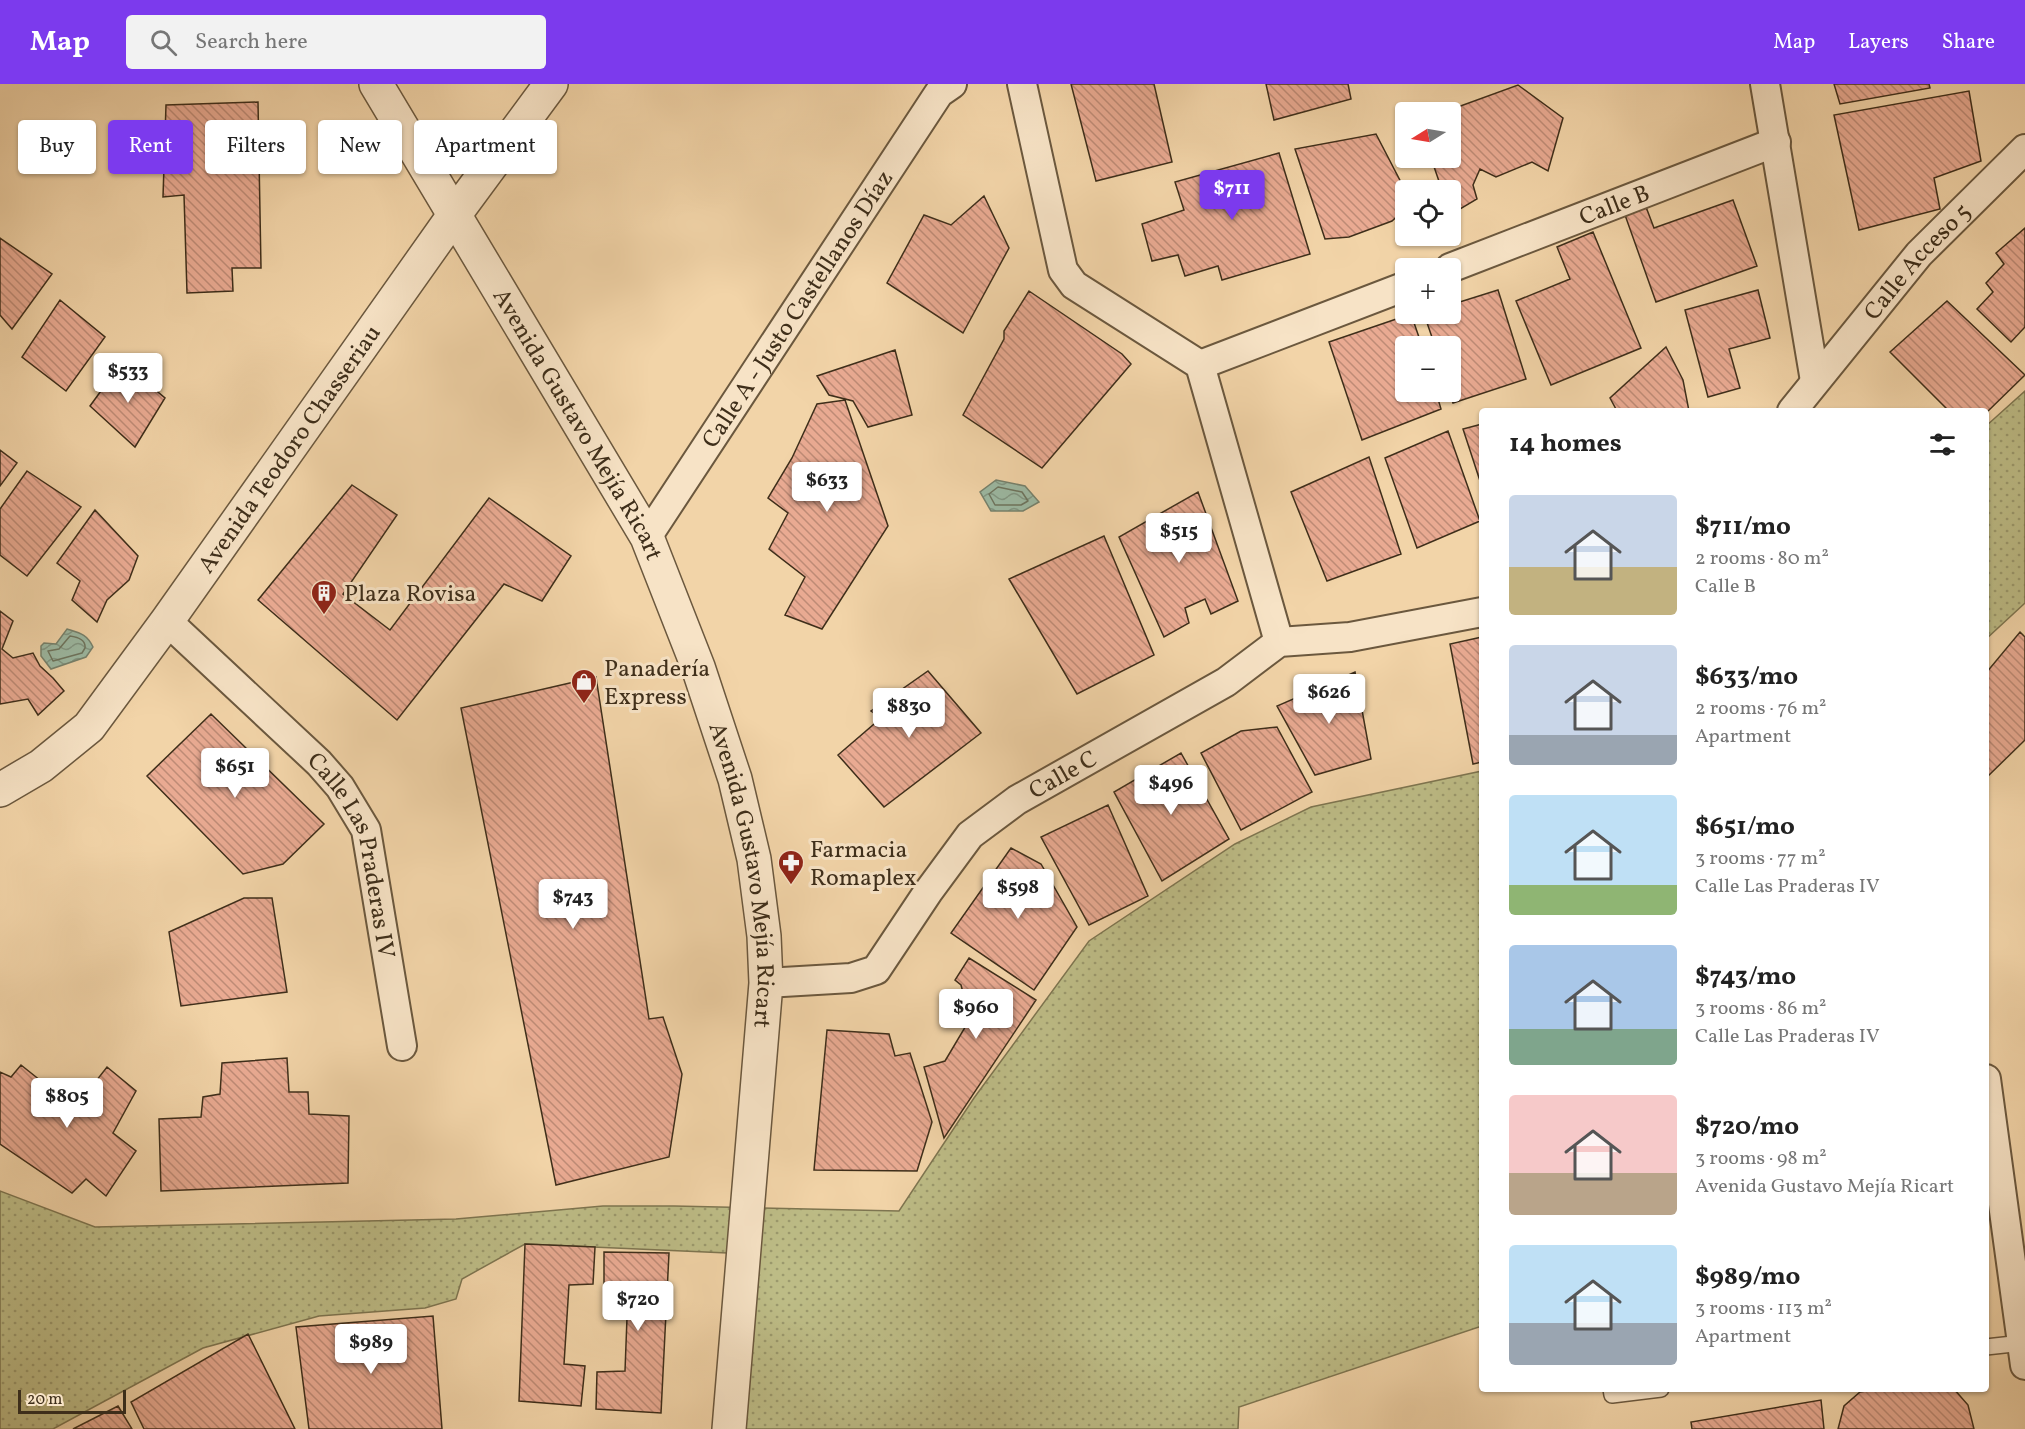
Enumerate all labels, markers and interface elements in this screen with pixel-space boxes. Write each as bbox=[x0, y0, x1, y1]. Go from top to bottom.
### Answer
search box bbox=[126, 15, 546, 69]
text: Map bbox=[30, 23, 90, 62]
icon: search bbox=[147, 26, 180, 59]
text: Search here bbox=[195, 27, 308, 58]
text: Map bbox=[1773, 28, 1815, 57]
text: Layers bbox=[1848, 28, 1909, 57]
text: Share bbox=[1942, 28, 1995, 57]
north arrow bbox=[1395, 102, 1461, 168]
map controls bbox=[1395, 102, 1461, 402]
chip: Buy bbox=[18, 120, 96, 174]
chip: Rent bbox=[108, 120, 193, 174]
chip: Filters bbox=[205, 120, 306, 174]
chip: New bbox=[318, 120, 402, 174]
chip: Apartment bbox=[414, 120, 557, 174]
street label: Calle A - Justo Castellanos Díaz bbox=[695, 164, 902, 456]
pin: $711 bbox=[1196, 170, 1268, 221]
text: $711 bbox=[1214, 175, 1250, 203]
street label: Calle B bbox=[1575, 177, 1655, 235]
button: locate bbox=[1395, 180, 1461, 246]
street label: Calle Acceso 5 bbox=[1857, 197, 1980, 328]
button: + bbox=[1395, 258, 1461, 324]
street label: Avenida Gustavo Mejía Ricart bbox=[483, 283, 670, 566]
street label: Avenida Teodoro Chasseriau bbox=[191, 319, 390, 581]
button: − bbox=[1395, 336, 1461, 402]
pin: $533 bbox=[92, 353, 164, 404]
text: $533 bbox=[107, 358, 149, 386]
text: 14 homes bbox=[1509, 426, 1622, 462]
icon: filters bbox=[1926, 428, 1959, 461]
pin: $633 bbox=[791, 462, 863, 513]
text: $633 bbox=[806, 467, 848, 495]
text: $711/mo bbox=[1695, 509, 1791, 545]
pin: $515 bbox=[1143, 513, 1215, 564]
text: $515 bbox=[1160, 518, 1198, 546]
icon: home bbox=[1557, 519, 1629, 591]
text: 2 rooms · 80 m² bbox=[1695, 545, 1829, 573]
text: Calle B bbox=[1695, 573, 1756, 601]
building icon: Plaza Rovisa bbox=[309, 578, 339, 616]
place label: Plaza Rovisa bbox=[344, 578, 476, 612]
place label: Panadería Express bbox=[604, 653, 710, 715]
text: $633/mo bbox=[1695, 659, 1798, 695]
shop icon: Panadería Express bbox=[569, 667, 599, 705]
icon: home bbox=[1557, 669, 1629, 741]
pin: $626 bbox=[1293, 674, 1365, 725]
text: $626 bbox=[1307, 679, 1351, 707]
pin: $830 bbox=[873, 688, 945, 739]
text: $830 bbox=[887, 693, 931, 721]
text: 2 rooms · 76 m² bbox=[1695, 695, 1827, 723]
street label: Avenida Gustavo Mejía Ricart bbox=[698, 718, 781, 1029]
text: Apartment bbox=[1695, 723, 1791, 751]
street label: Calle C bbox=[1023, 743, 1104, 809]
street label: Calle Las Praderas IV bbox=[299, 745, 402, 961]
pin: $651 bbox=[199, 748, 271, 799]
text: $651 bbox=[215, 753, 255, 781]
pin: $496 bbox=[1135, 765, 1207, 816]
text: $496 bbox=[1148, 770, 1194, 798]
text: $651/mo bbox=[1695, 809, 1795, 845]
icon: home bbox=[1557, 819, 1629, 891]
place label: Farmacia Romaplex bbox=[810, 834, 916, 896]
text: 3 rooms · 77 m² bbox=[1695, 845, 1826, 873]
pharmacy icon: Farmacia Romaplex bbox=[776, 848, 806, 886]
pin: $598 bbox=[982, 869, 1054, 920]
text: Calle Las Praderas IV bbox=[1695, 873, 1880, 901]
text: $598 bbox=[997, 874, 1039, 902]
pin: $743 bbox=[537, 879, 609, 930]
text: $743 bbox=[553, 884, 593, 912]
text: $743/mo bbox=[1695, 959, 1796, 995]
icon: home bbox=[1557, 969, 1629, 1041]
pin: $960 bbox=[940, 989, 1012, 1040]
text: $960 bbox=[953, 994, 999, 1022]
text: 3 rooms · 86 m² bbox=[1695, 995, 1826, 1023]
text: Calle Las Praderas IV bbox=[1695, 1023, 1880, 1051]
pin: $805 bbox=[31, 1078, 103, 1129]
text: $805 bbox=[45, 1083, 89, 1111]
text: $720/mo bbox=[1695, 1109, 1799, 1145]
icon: home bbox=[1557, 1119, 1629, 1191]
text: 3 rooms · 98 m² bbox=[1695, 1145, 1827, 1173]
text: Avenida Gustavo Mejía Ricart bbox=[1695, 1173, 1954, 1201]
text: $989/mo bbox=[1695, 1259, 1800, 1295]
icon: home bbox=[1557, 1269, 1629, 1341]
pin: $720 bbox=[602, 1281, 674, 1332]
text: $720 bbox=[616, 1286, 660, 1314]
text: 3 rooms · 113 m² bbox=[1695, 1295, 1832, 1323]
text: Apartment bbox=[1695, 1323, 1791, 1351]
pin: $989 bbox=[335, 1324, 407, 1375]
text: $989 bbox=[349, 1329, 393, 1357]
scale bar bbox=[18, 1387, 126, 1414]
text: 20 m bbox=[27, 1389, 62, 1411]

